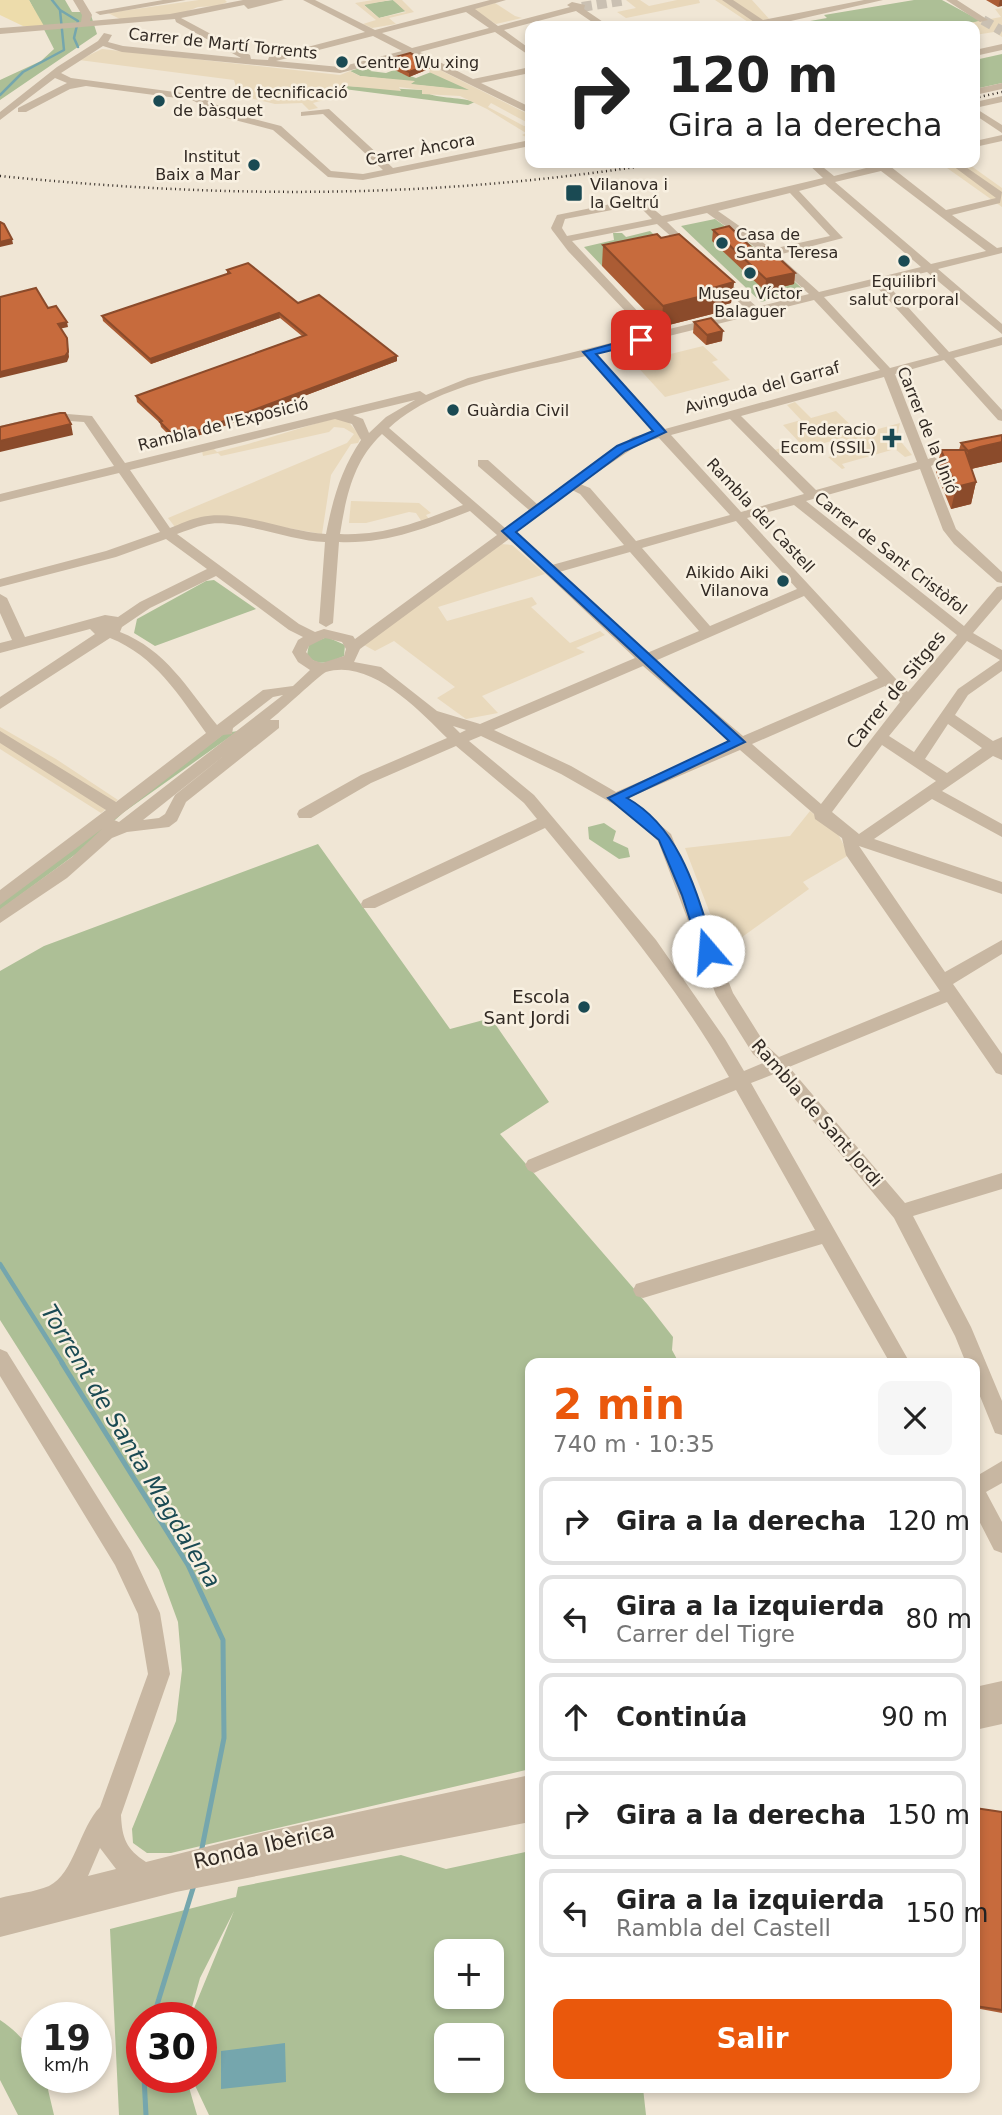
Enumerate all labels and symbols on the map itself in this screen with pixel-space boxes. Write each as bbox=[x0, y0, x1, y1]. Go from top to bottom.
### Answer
street label: Carrer de Martí Torrents bbox=[127, 24, 318, 63]
place label: Centre Wu xing bbox=[356, 53, 479, 72]
marker: Centre Wu xing bbox=[334, 54, 350, 70]
place label: Centre de tecnificació de bàsquet bbox=[173, 83, 348, 120]
marker: Centre de tecnificació de bàsquet bbox=[151, 93, 167, 109]
street label: Carrer Àncora bbox=[364, 130, 476, 169]
place label: Institut Baix a Mar bbox=[155, 147, 240, 184]
marker: Institut Baix a Mar bbox=[246, 157, 262, 173]
place label: Vilanova i la Geltrú bbox=[590, 175, 668, 212]
marker: Vilanova i la Geltrú bbox=[564, 183, 584, 203]
place label: Casa de Santa Teresa bbox=[736, 225, 838, 262]
marker: Casa de Santa Teresa bbox=[714, 235, 730, 251]
marker: Equilibri salut corporal bbox=[896, 253, 912, 269]
marker: Museu Víctor Balaguer bbox=[742, 265, 758, 281]
place label: Equilibri salut corporal bbox=[849, 272, 959, 309]
place label: Museu Víctor Balaguer bbox=[698, 284, 803, 321]
pin bbox=[611, 310, 671, 370]
street label: Avinguda del Garraf bbox=[683, 358, 842, 417]
street label: Carrer de la Unió bbox=[893, 364, 962, 497]
street label: Rambla de l'Exposició bbox=[136, 394, 310, 455]
place label: Guàrdia Civil bbox=[467, 401, 569, 420]
marker: Guàrdia Civil bbox=[445, 402, 461, 418]
place label: Federacio Ecom (SSIL) bbox=[780, 420, 876, 457]
marker: Federacio Ecom (SSIL) bbox=[882, 428, 902, 448]
street label: Rambla del Castell bbox=[703, 454, 819, 576]
street label: Carrer de Sant Cristòfol bbox=[811, 488, 971, 619]
place label: Aikido Aiki Vilanova bbox=[686, 563, 769, 600]
marker: Aikido Aiki Vilanova bbox=[775, 573, 791, 589]
street label: Carrer de Sitges bbox=[842, 627, 950, 753]
position arrow bbox=[671, 914, 745, 988]
place label: Escola Sant Jordi bbox=[484, 986, 570, 1028]
marker: Escola Sant Jordi bbox=[576, 999, 592, 1015]
street label: Rambla de Sant Jordi bbox=[748, 1035, 887, 1191]
water label: Torrent de Santa Magdalena bbox=[36, 1300, 226, 1592]
street label: Ronda Ibèrica bbox=[191, 1818, 337, 1874]
speed limit sign: 30 bbox=[126, 2002, 217, 2093]

